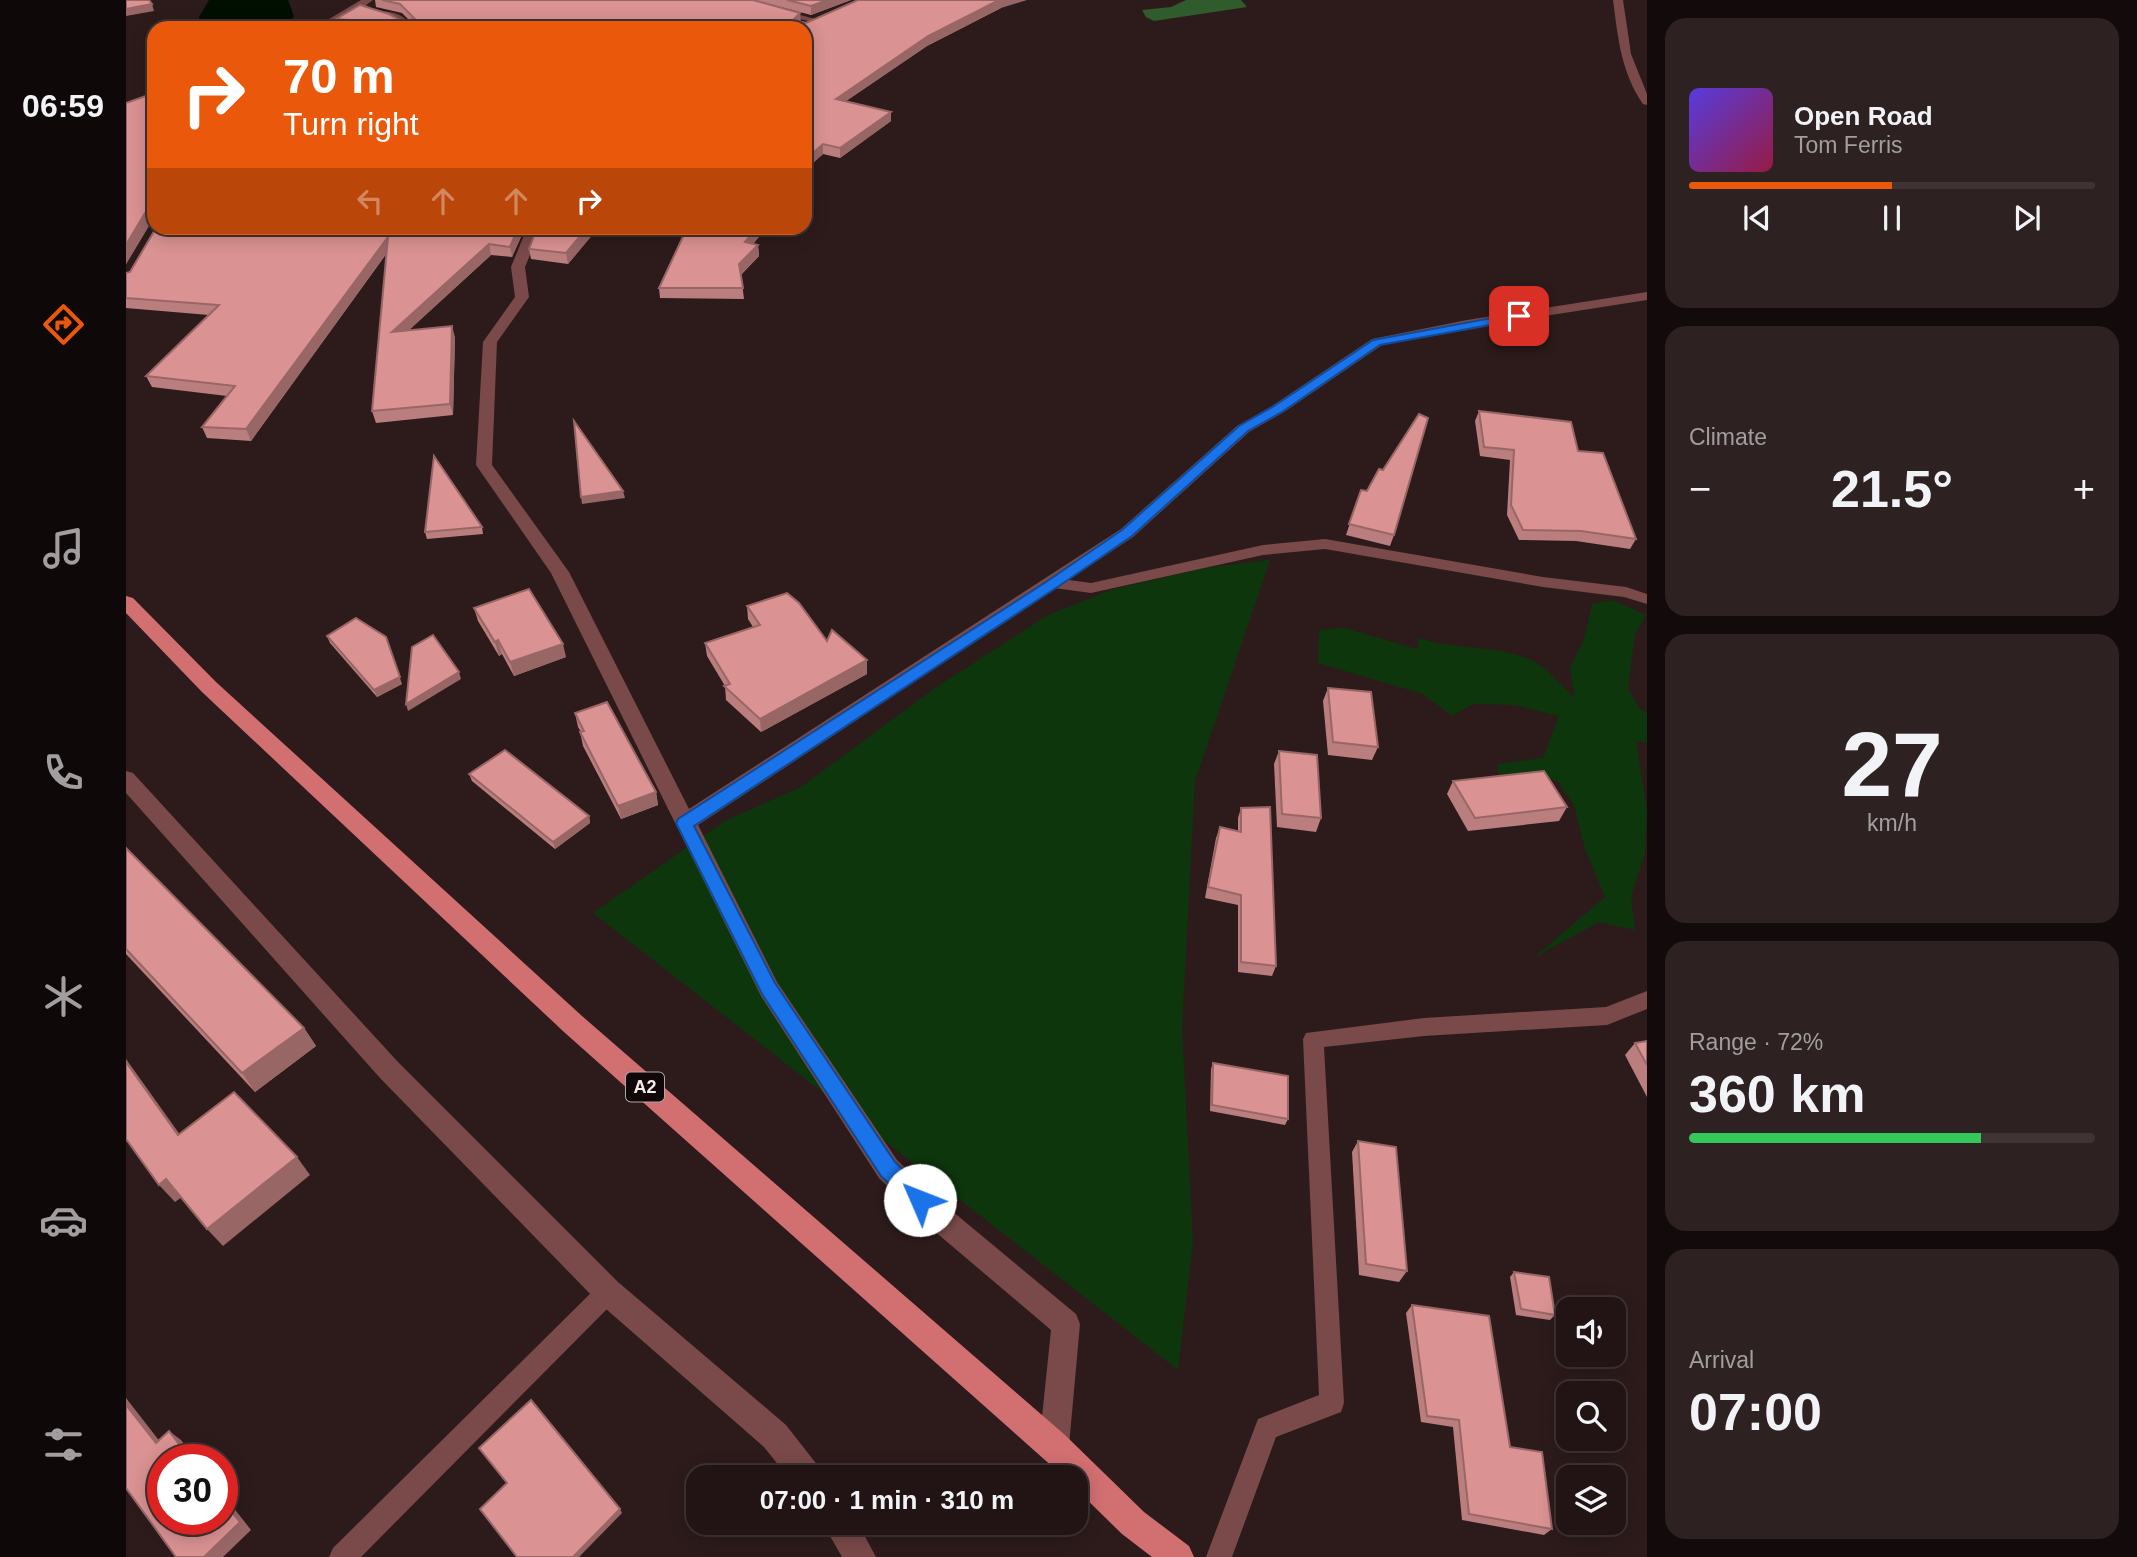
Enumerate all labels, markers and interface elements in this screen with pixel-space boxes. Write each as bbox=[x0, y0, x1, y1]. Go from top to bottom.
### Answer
icon: right bbox=[168, 49, 259, 140]
text: 70 m bbox=[283, 49, 395, 103]
text: 06:59 bbox=[22, 88, 104, 124]
text: Open Road bbox=[1794, 101, 1933, 131]
text: Turn right bbox=[283, 106, 419, 142]
text: Tom Ferris bbox=[1794, 132, 1903, 158]
icon: left bbox=[351, 182, 389, 220]
icon: ahead bbox=[424, 182, 462, 220]
icon: ahead bbox=[497, 182, 535, 220]
icon: right bbox=[570, 182, 608, 220]
icon: previous bbox=[1738, 199, 1776, 237]
icon: pause bbox=[1873, 199, 1911, 237]
icon: next bbox=[2008, 199, 2046, 237]
pin bbox=[1489, 286, 1549, 346]
icon: arrive bbox=[1500, 297, 1538, 335]
icon: directions bbox=[39, 300, 88, 349]
text: Climate bbox=[1689, 424, 1767, 450]
text: 21.5° bbox=[1831, 460, 1953, 518]
text: − bbox=[1689, 468, 1711, 510]
text: + bbox=[2073, 468, 2095, 510]
icon: music bbox=[39, 524, 88, 573]
text: 27 bbox=[1841, 714, 1943, 815]
icon: phone bbox=[39, 748, 88, 797]
text: km/h bbox=[1867, 810, 1917, 836]
icon: climate bbox=[39, 972, 88, 1021]
text: Range · 72% bbox=[1689, 1029, 1823, 1055]
text: 360 km bbox=[1689, 1065, 1865, 1123]
road number: A2 bbox=[626, 1072, 664, 1102]
position arrow bbox=[883, 1163, 957, 1237]
icon: car bbox=[39, 1196, 88, 1245]
map controls bbox=[1556, 1297, 1626, 1535]
button: sound bbox=[1556, 1297, 1626, 1367]
text: Arrival bbox=[1689, 1347, 1754, 1373]
button: search bbox=[1556, 1381, 1626, 1451]
text: 07:00 bbox=[1689, 1383, 1822, 1441]
icon: filters bbox=[39, 1420, 88, 1469]
speed limit sign: 30 bbox=[147, 1444, 238, 1535]
button: layers bbox=[1556, 1465, 1626, 1535]
text: 07:00 · 1 min · 310 m bbox=[760, 1485, 1014, 1515]

